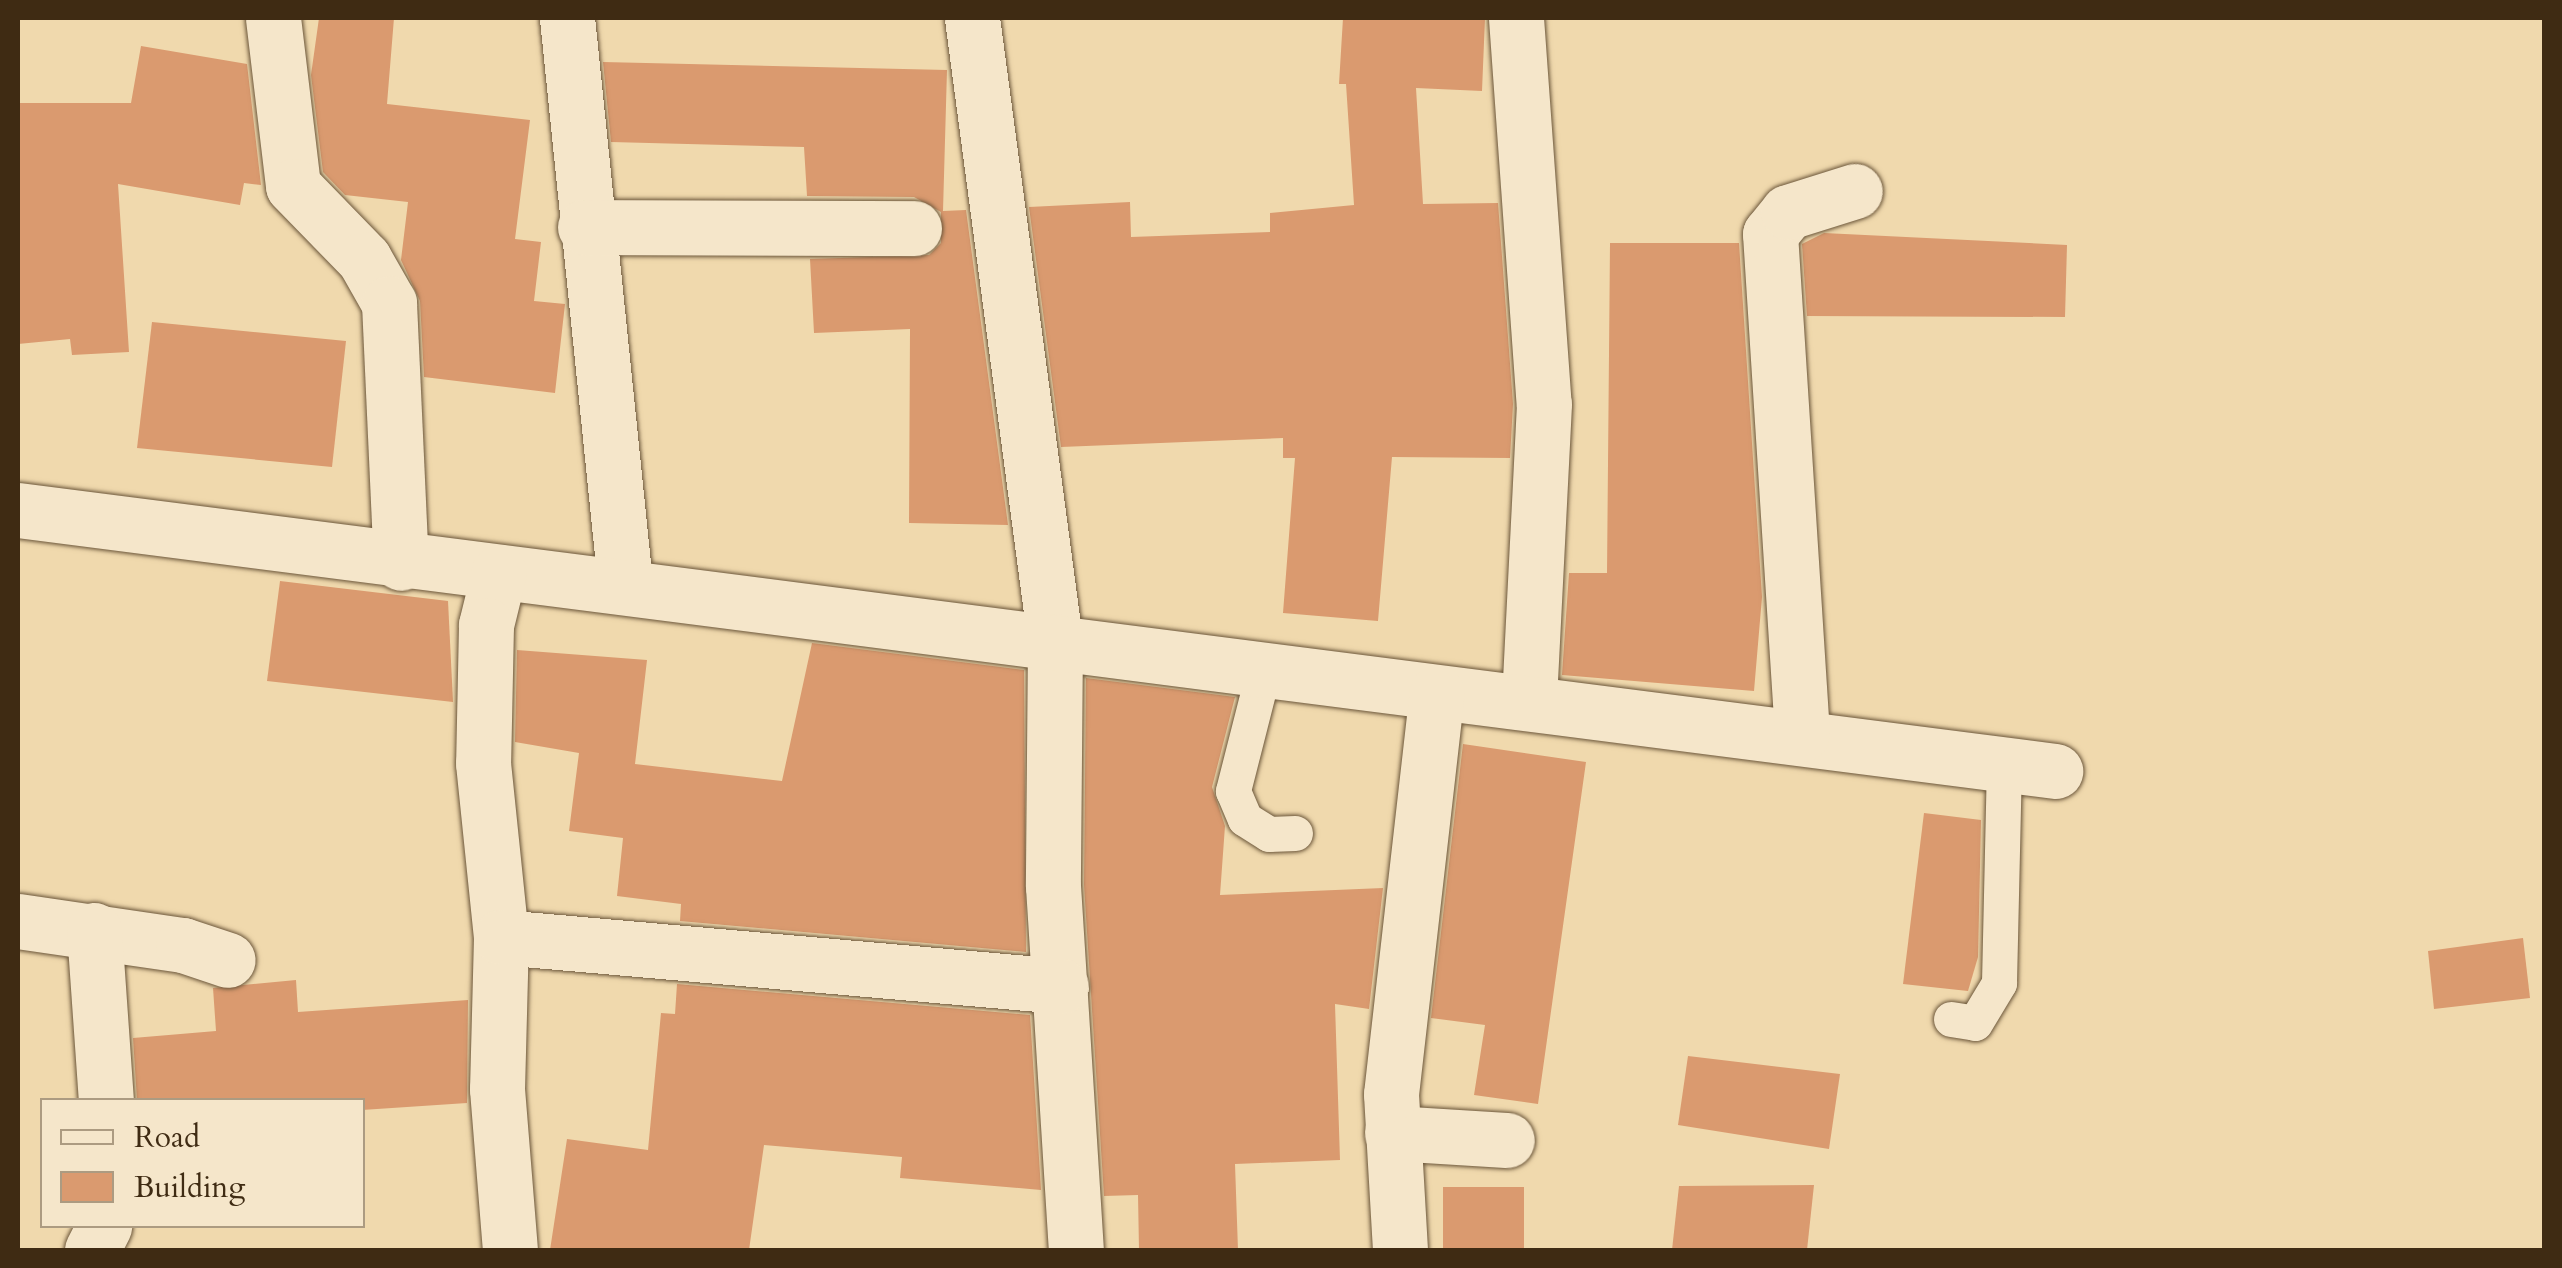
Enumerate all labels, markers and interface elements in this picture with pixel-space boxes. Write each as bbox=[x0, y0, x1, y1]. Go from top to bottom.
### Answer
legend bbox=[40, 1098, 365, 1228]
text: Road bbox=[134, 1117, 200, 1158]
text: Building bbox=[134, 1167, 245, 1208]

